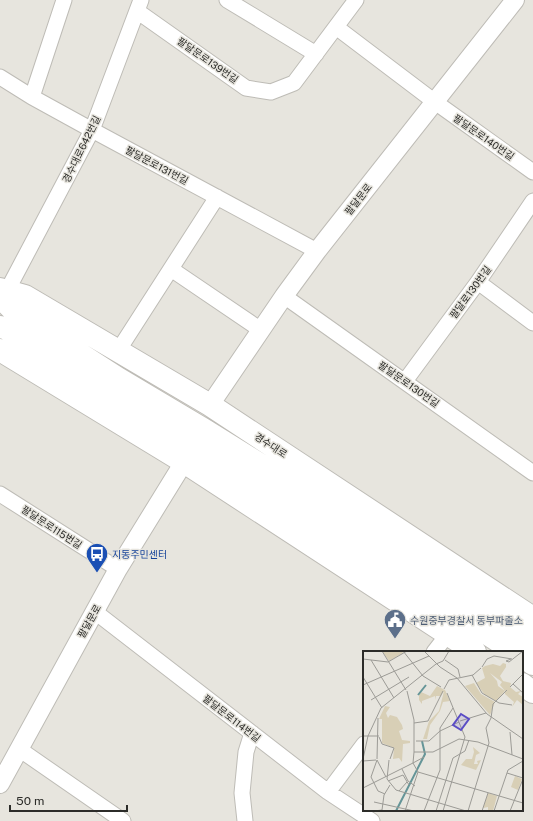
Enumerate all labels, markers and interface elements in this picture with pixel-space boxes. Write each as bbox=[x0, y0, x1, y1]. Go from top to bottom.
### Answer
street label: 팔달문로139번길 bbox=[175, 35, 241, 85]
street label: 팔달문로140번길 bbox=[451, 112, 517, 162]
street label: 경수대로642번길 bbox=[59, 113, 103, 185]
street label: 팔달문로131번길 bbox=[123, 143, 191, 187]
street label: 팔달문로 bbox=[342, 181, 374, 217]
street label: 팔달로130번길 bbox=[447, 263, 493, 321]
street label: 팔달문로130번길 bbox=[376, 359, 442, 409]
street label: 경수대로 bbox=[252, 430, 290, 460]
street label: 팔달문로115번길 bbox=[19, 503, 85, 551]
bus stop icon: 지동주민센터 bbox=[84, 541, 110, 574]
place label: 지동주민센터 bbox=[112, 548, 167, 560]
street label: 팔달문로 bbox=[75, 602, 103, 640]
public building icon: 수원중부경찰서 동부파출소 bbox=[382, 607, 408, 640]
place label: 수원중부경찰서 동부파출소 bbox=[410, 614, 523, 626]
inset map bbox=[363, 651, 523, 811]
street label: 팔달문로114번길 bbox=[201, 692, 263, 744]
scale bar bbox=[10, 787, 127, 813]
text: 50 m bbox=[16, 794, 44, 808]

